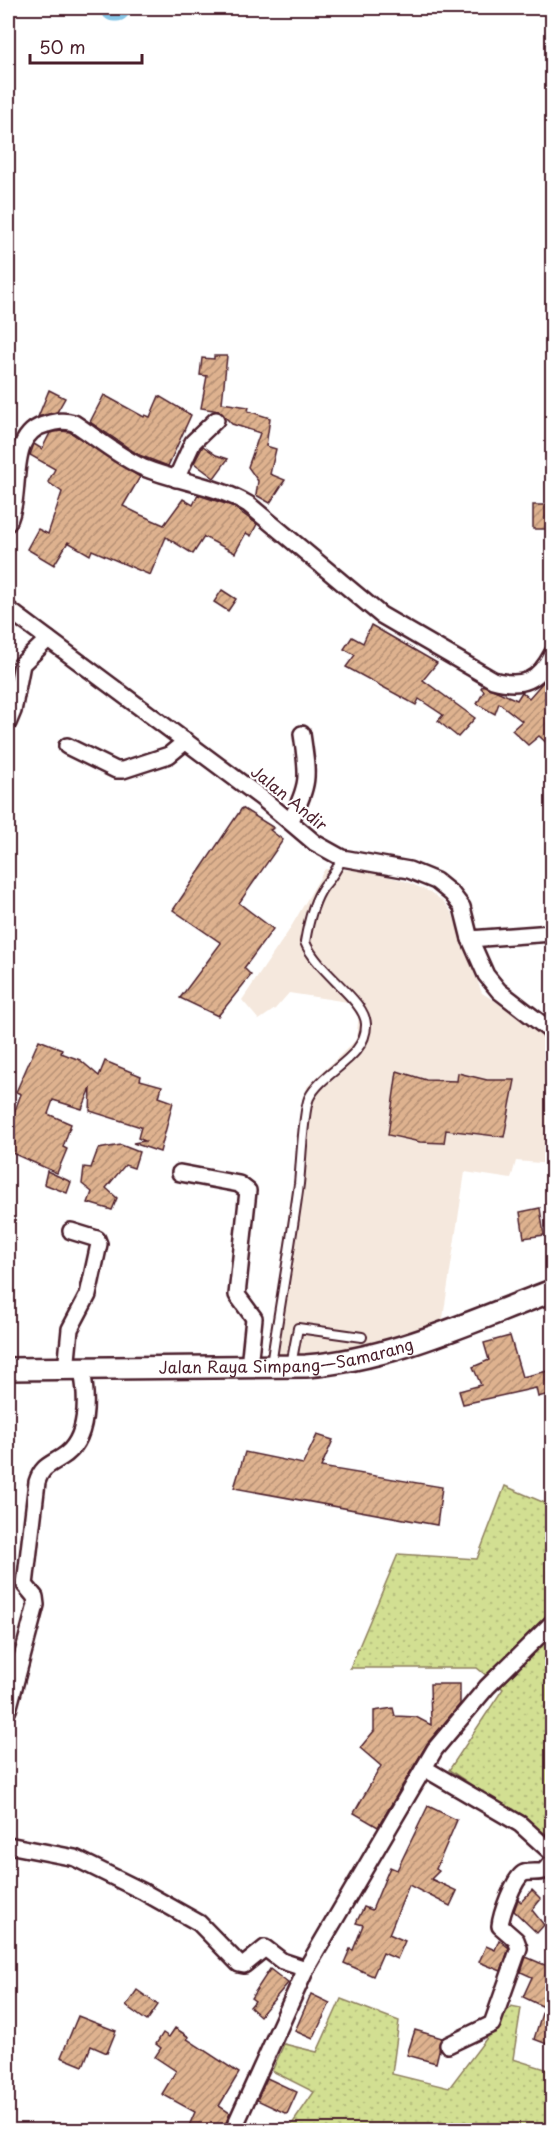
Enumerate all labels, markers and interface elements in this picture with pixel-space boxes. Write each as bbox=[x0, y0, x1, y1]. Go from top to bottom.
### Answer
scale bar bbox=[30, 27, 142, 65]
text: 50 m bbox=[39, 33, 86, 60]
street label: Jalan Andir bbox=[246, 759, 334, 836]
street label: Jalan Raya Simpang—Samarang bbox=[158, 1331, 416, 1378]

